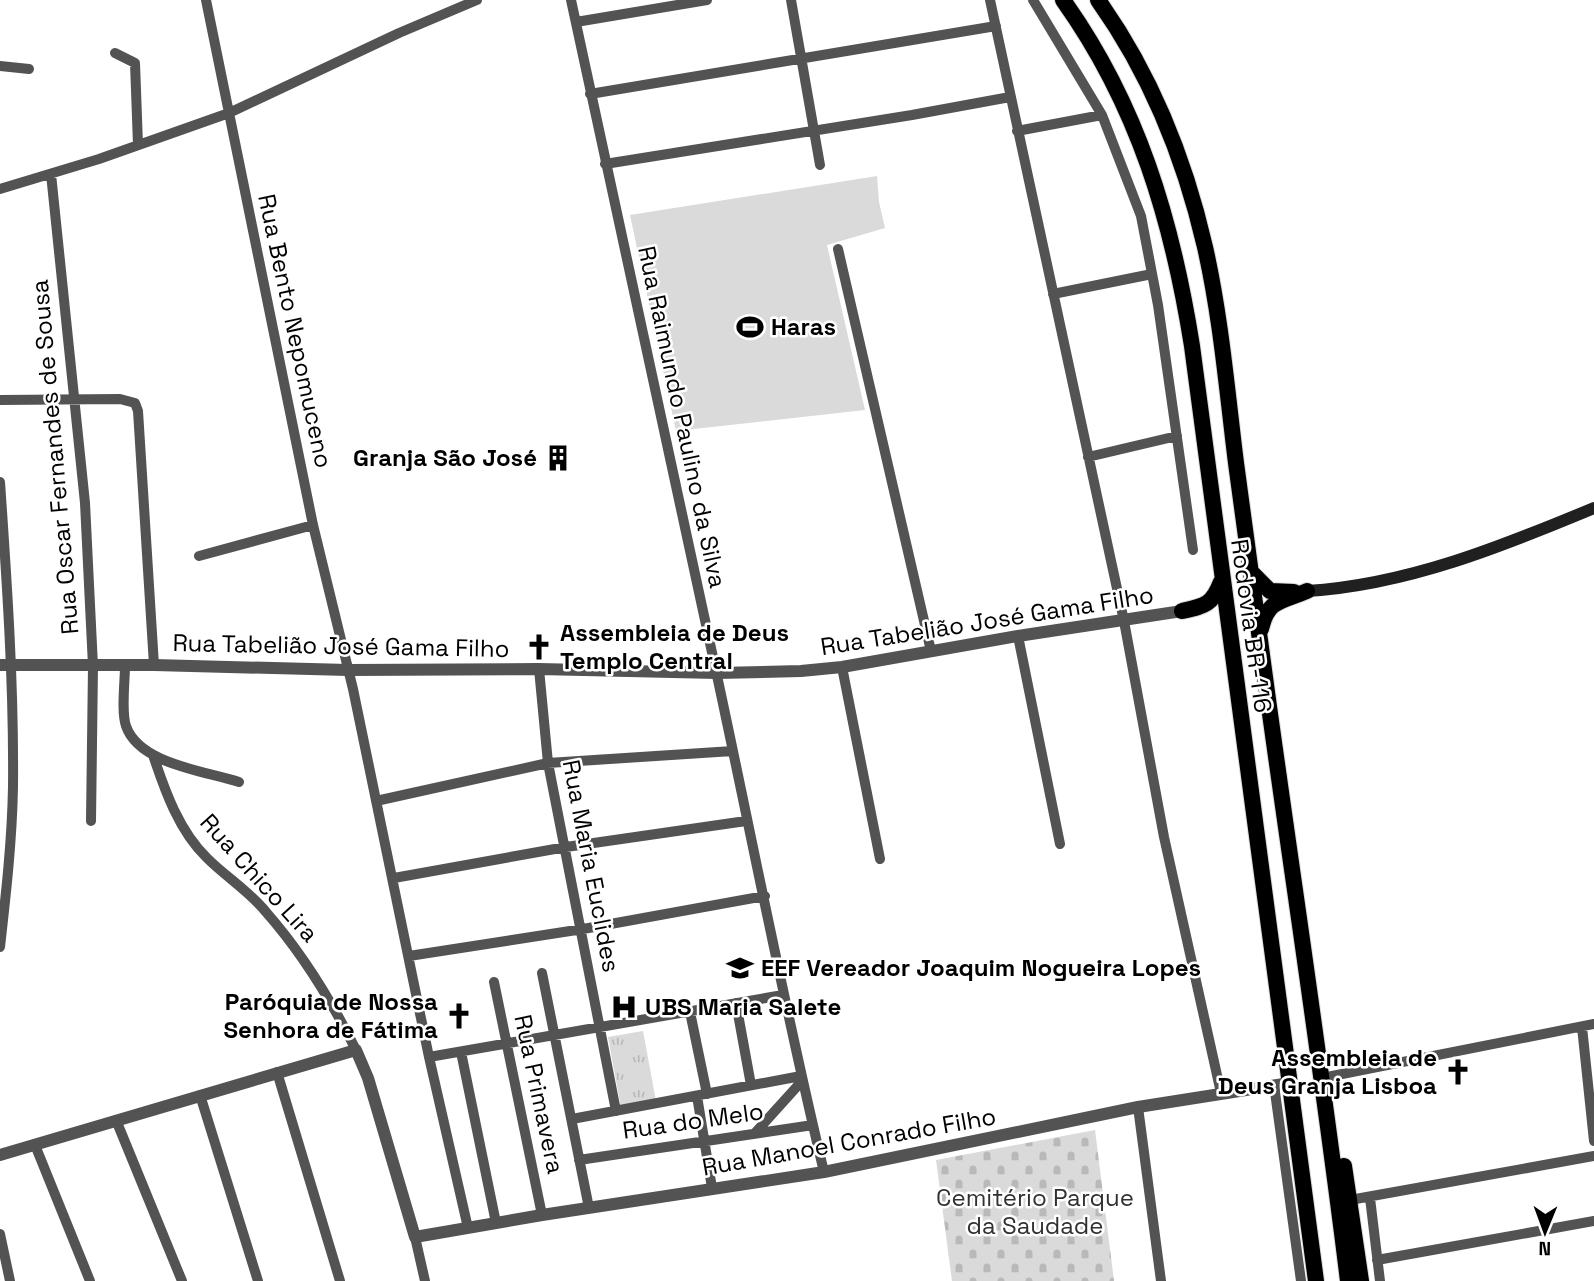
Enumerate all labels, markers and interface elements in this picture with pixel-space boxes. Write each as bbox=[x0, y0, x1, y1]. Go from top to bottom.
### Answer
street label: Rua Bento Nepomuceno bbox=[251, 191, 340, 471]
street label: Rua Raimundo Paulino da Silva bbox=[631, 243, 734, 591]
street label: Rua Oscar Fernandes de Sousa bbox=[24, 278, 85, 636]
place label: Haras bbox=[771, 311, 836, 342]
sports icon: Haras bbox=[735, 312, 765, 342]
place label: Granja São José bbox=[353, 442, 537, 473]
building icon: Granja São José bbox=[543, 443, 573, 473]
street label: Rodovia BR-116 bbox=[1224, 537, 1279, 715]
street label: Rua Tabelião José Gama Filho bbox=[818, 579, 1156, 662]
place label: Assembleia de Deus Templo Central bbox=[560, 617, 789, 676]
street label: Rua Tabelião José Gama Filho bbox=[172, 627, 510, 664]
church icon: Assembleia de Deus Templo Central bbox=[524, 632, 554, 662]
street label: Rua Maria Euclides bbox=[556, 757, 627, 975]
street label: Rua Chico Lira bbox=[193, 807, 325, 949]
place label: EEF Vereador Joaquim Nogueira Lopes bbox=[761, 952, 1201, 983]
school or university icon: EEF Vereador Joaquim Nogueira Lopes bbox=[725, 953, 755, 983]
place label: Paróquia de Nossa Senhora de Fátima bbox=[224, 986, 438, 1045]
place label: UBS Maria Salete bbox=[645, 991, 841, 1022]
hospital icon: UBS Maria Salete bbox=[609, 992, 639, 1022]
church icon: Paróquia de Nossa Senhora de Fátima bbox=[444, 1001, 474, 1031]
street label: Rua Primavera bbox=[507, 1011, 572, 1177]
place label: Assembleia de Deus Granja Lisboa bbox=[1218, 1042, 1437, 1101]
church icon: Assembleia de Deus Granja Lisboa bbox=[1443, 1057, 1473, 1087]
street label: Rua do Melo bbox=[620, 1095, 765, 1146]
street label: Rua Manoel Conrado Filho bbox=[700, 1100, 998, 1183]
park label: Cemitério Parque da Saudade bbox=[936, 1182, 1134, 1241]
north arrow bbox=[1510, 1197, 1580, 1267]
text: N bbox=[1538, 1236, 1551, 1261]

